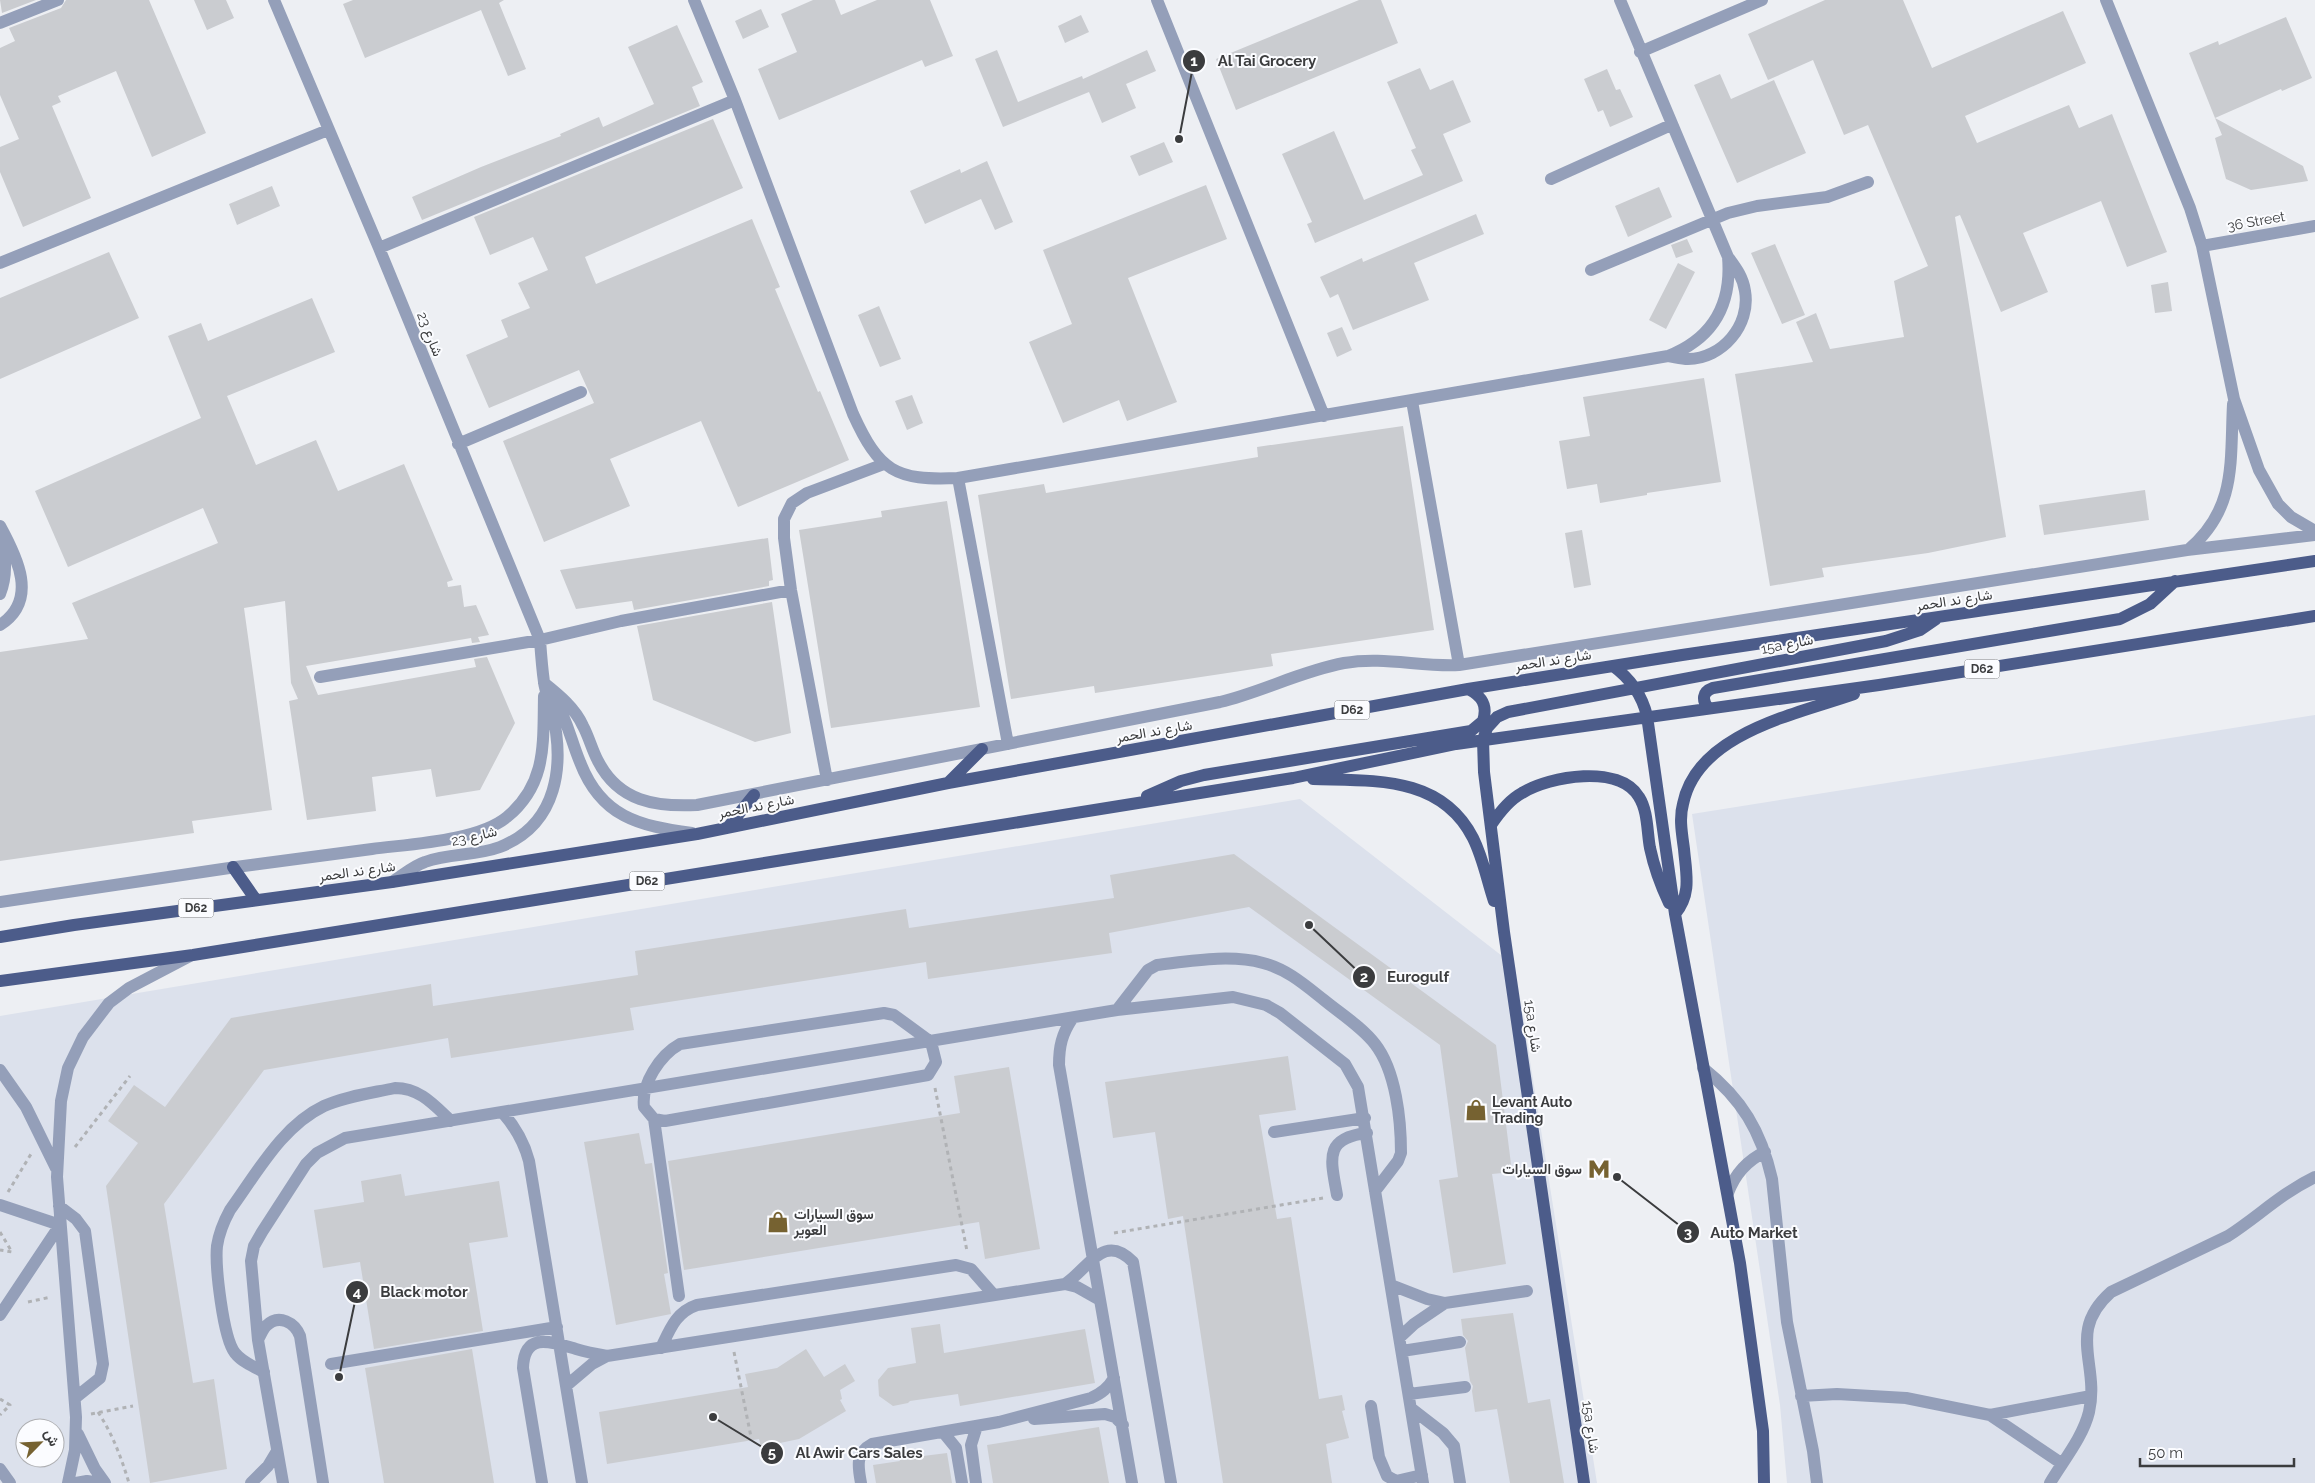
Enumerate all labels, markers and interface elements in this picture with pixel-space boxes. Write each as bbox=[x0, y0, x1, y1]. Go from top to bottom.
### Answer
callout: Al Tai Grocery bbox=[1182, 46, 1326, 76]
text: 1 bbox=[1190, 52, 1198, 70]
text: Al Tai Grocery bbox=[1218, 52, 1317, 70]
street label: 36 Street bbox=[2226, 208, 2286, 234]
street label: شارع 23 bbox=[411, 309, 446, 360]
street label: شارع ند الحمر bbox=[1914, 586, 1994, 617]
street label: 15a شارع bbox=[1759, 631, 1815, 660]
street label: شارع ند الحمر bbox=[1513, 646, 1593, 677]
road number: D62 bbox=[1964, 660, 2000, 679]
road number: D62 bbox=[1334, 700, 1370, 720]
street label: شارع ند الحمر bbox=[1114, 716, 1194, 749]
street label: شارع ند الحمر bbox=[716, 791, 796, 824]
street label: شارع 23 bbox=[450, 823, 499, 852]
street label: شارع ند الحمر bbox=[317, 858, 397, 887]
road number: D62 bbox=[630, 871, 664, 890]
road number: D62 bbox=[178, 898, 214, 918]
callout: Eurogulf bbox=[1352, 962, 1459, 992]
text: 2 bbox=[1360, 968, 1368, 986]
text: Eurogulf bbox=[1387, 968, 1449, 986]
street label: 15a شارع bbox=[1518, 999, 1545, 1054]
place label: Levant Auto Trading bbox=[1492, 1094, 1573, 1126]
shop icon: Levant Auto Trading bbox=[1463, 1097, 1489, 1123]
metro station icon: سوق السيارات bbox=[1586, 1156, 1612, 1182]
place label: سوق السيارات bbox=[1502, 1161, 1582, 1178]
place label: سوق السيارات العوير bbox=[793, 1206, 874, 1239]
shop icon: سوق السيارات العوير bbox=[765, 1209, 791, 1235]
callout: Auto Market bbox=[1675, 1217, 1808, 1247]
text: 3 bbox=[1684, 1224, 1692, 1242]
text: Auto Market bbox=[1710, 1224, 1798, 1242]
callout: Black motor bbox=[345, 1277, 477, 1307]
text: 4 bbox=[353, 1283, 362, 1301]
text: Black motor bbox=[380, 1283, 468, 1301]
street label: 15a شارع bbox=[1576, 1400, 1603, 1455]
north arrow bbox=[15, 1418, 65, 1468]
text: ش bbox=[40, 1427, 63, 1449]
scale bar bbox=[2140, 1436, 2294, 1468]
callout: Al Awir Cars Sales bbox=[759, 1438, 933, 1468]
text: 5 bbox=[768, 1444, 776, 1462]
text: Al Awir Cars Sales bbox=[795, 1444, 923, 1462]
text: 50 m bbox=[2148, 1444, 2183, 1462]

